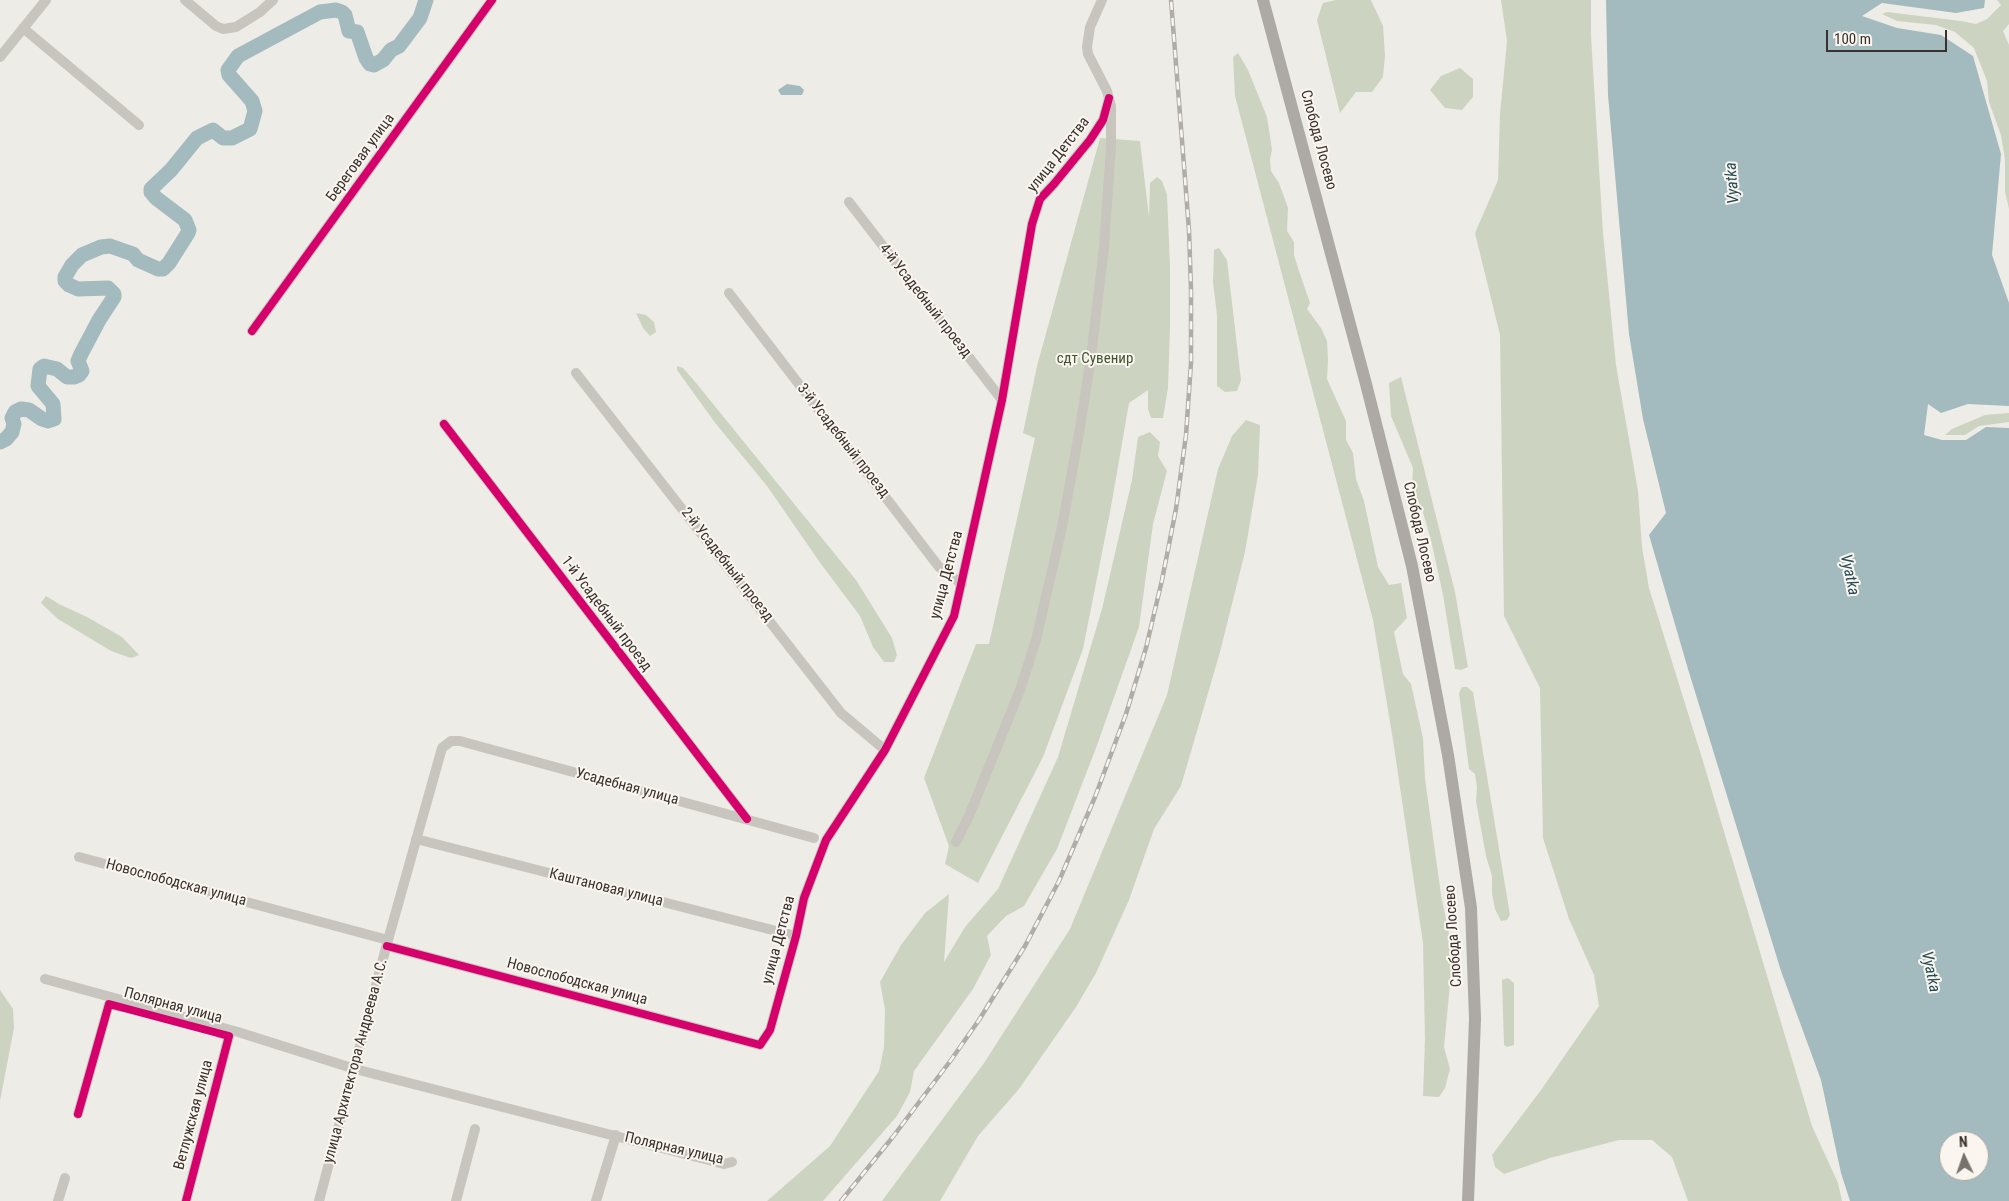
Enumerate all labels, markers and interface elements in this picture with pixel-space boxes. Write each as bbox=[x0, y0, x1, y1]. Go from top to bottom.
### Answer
scale bar bbox=[1829, 20, 1950, 52]
text: 100 m bbox=[1834, 30, 1871, 48]
street label: Слобода Лосево bbox=[1296, 88, 1340, 192]
street label: Береговая улица bbox=[323, 110, 399, 206]
street label: улица Детства bbox=[1024, 114, 1094, 196]
water label: Vyatka bbox=[1722, 162, 1744, 204]
street label: 4-й Усадебный проезд bbox=[875, 240, 975, 362]
park label: сдт Сувенир bbox=[1057, 350, 1133, 368]
street label: 3-й Усадебный проезд bbox=[793, 380, 893, 502]
street label: Слобода Лосево bbox=[1399, 480, 1439, 584]
street label: 2-й Усадебный проезд bbox=[677, 504, 777, 626]
street label: улица Детства bbox=[927, 529, 967, 621]
street label: 1-й Усадебный проезд bbox=[557, 553, 655, 675]
water label: Vyatka bbox=[1835, 553, 1863, 597]
street label: Усадебная улица bbox=[574, 765, 680, 809]
street label: Новослободская улица bbox=[104, 856, 248, 910]
street label: Каштановая улица bbox=[547, 865, 665, 911]
street label: Слобода Лосево bbox=[1441, 884, 1467, 988]
street label: улица Детства bbox=[759, 894, 799, 986]
water label: Vyatka bbox=[1916, 950, 1944, 994]
street label: Новослободская улица bbox=[505, 955, 649, 1009]
street label: улица Архитектора Андреева А.С. bbox=[320, 957, 392, 1165]
street label: Полярная улица bbox=[122, 984, 224, 1028]
street label: Ветлужская улица bbox=[171, 1058, 217, 1172]
street label: Полярная улица bbox=[623, 1129, 725, 1169]
north arrow bbox=[1939, 1131, 1989, 1181]
text: N bbox=[1959, 1134, 1968, 1150]

